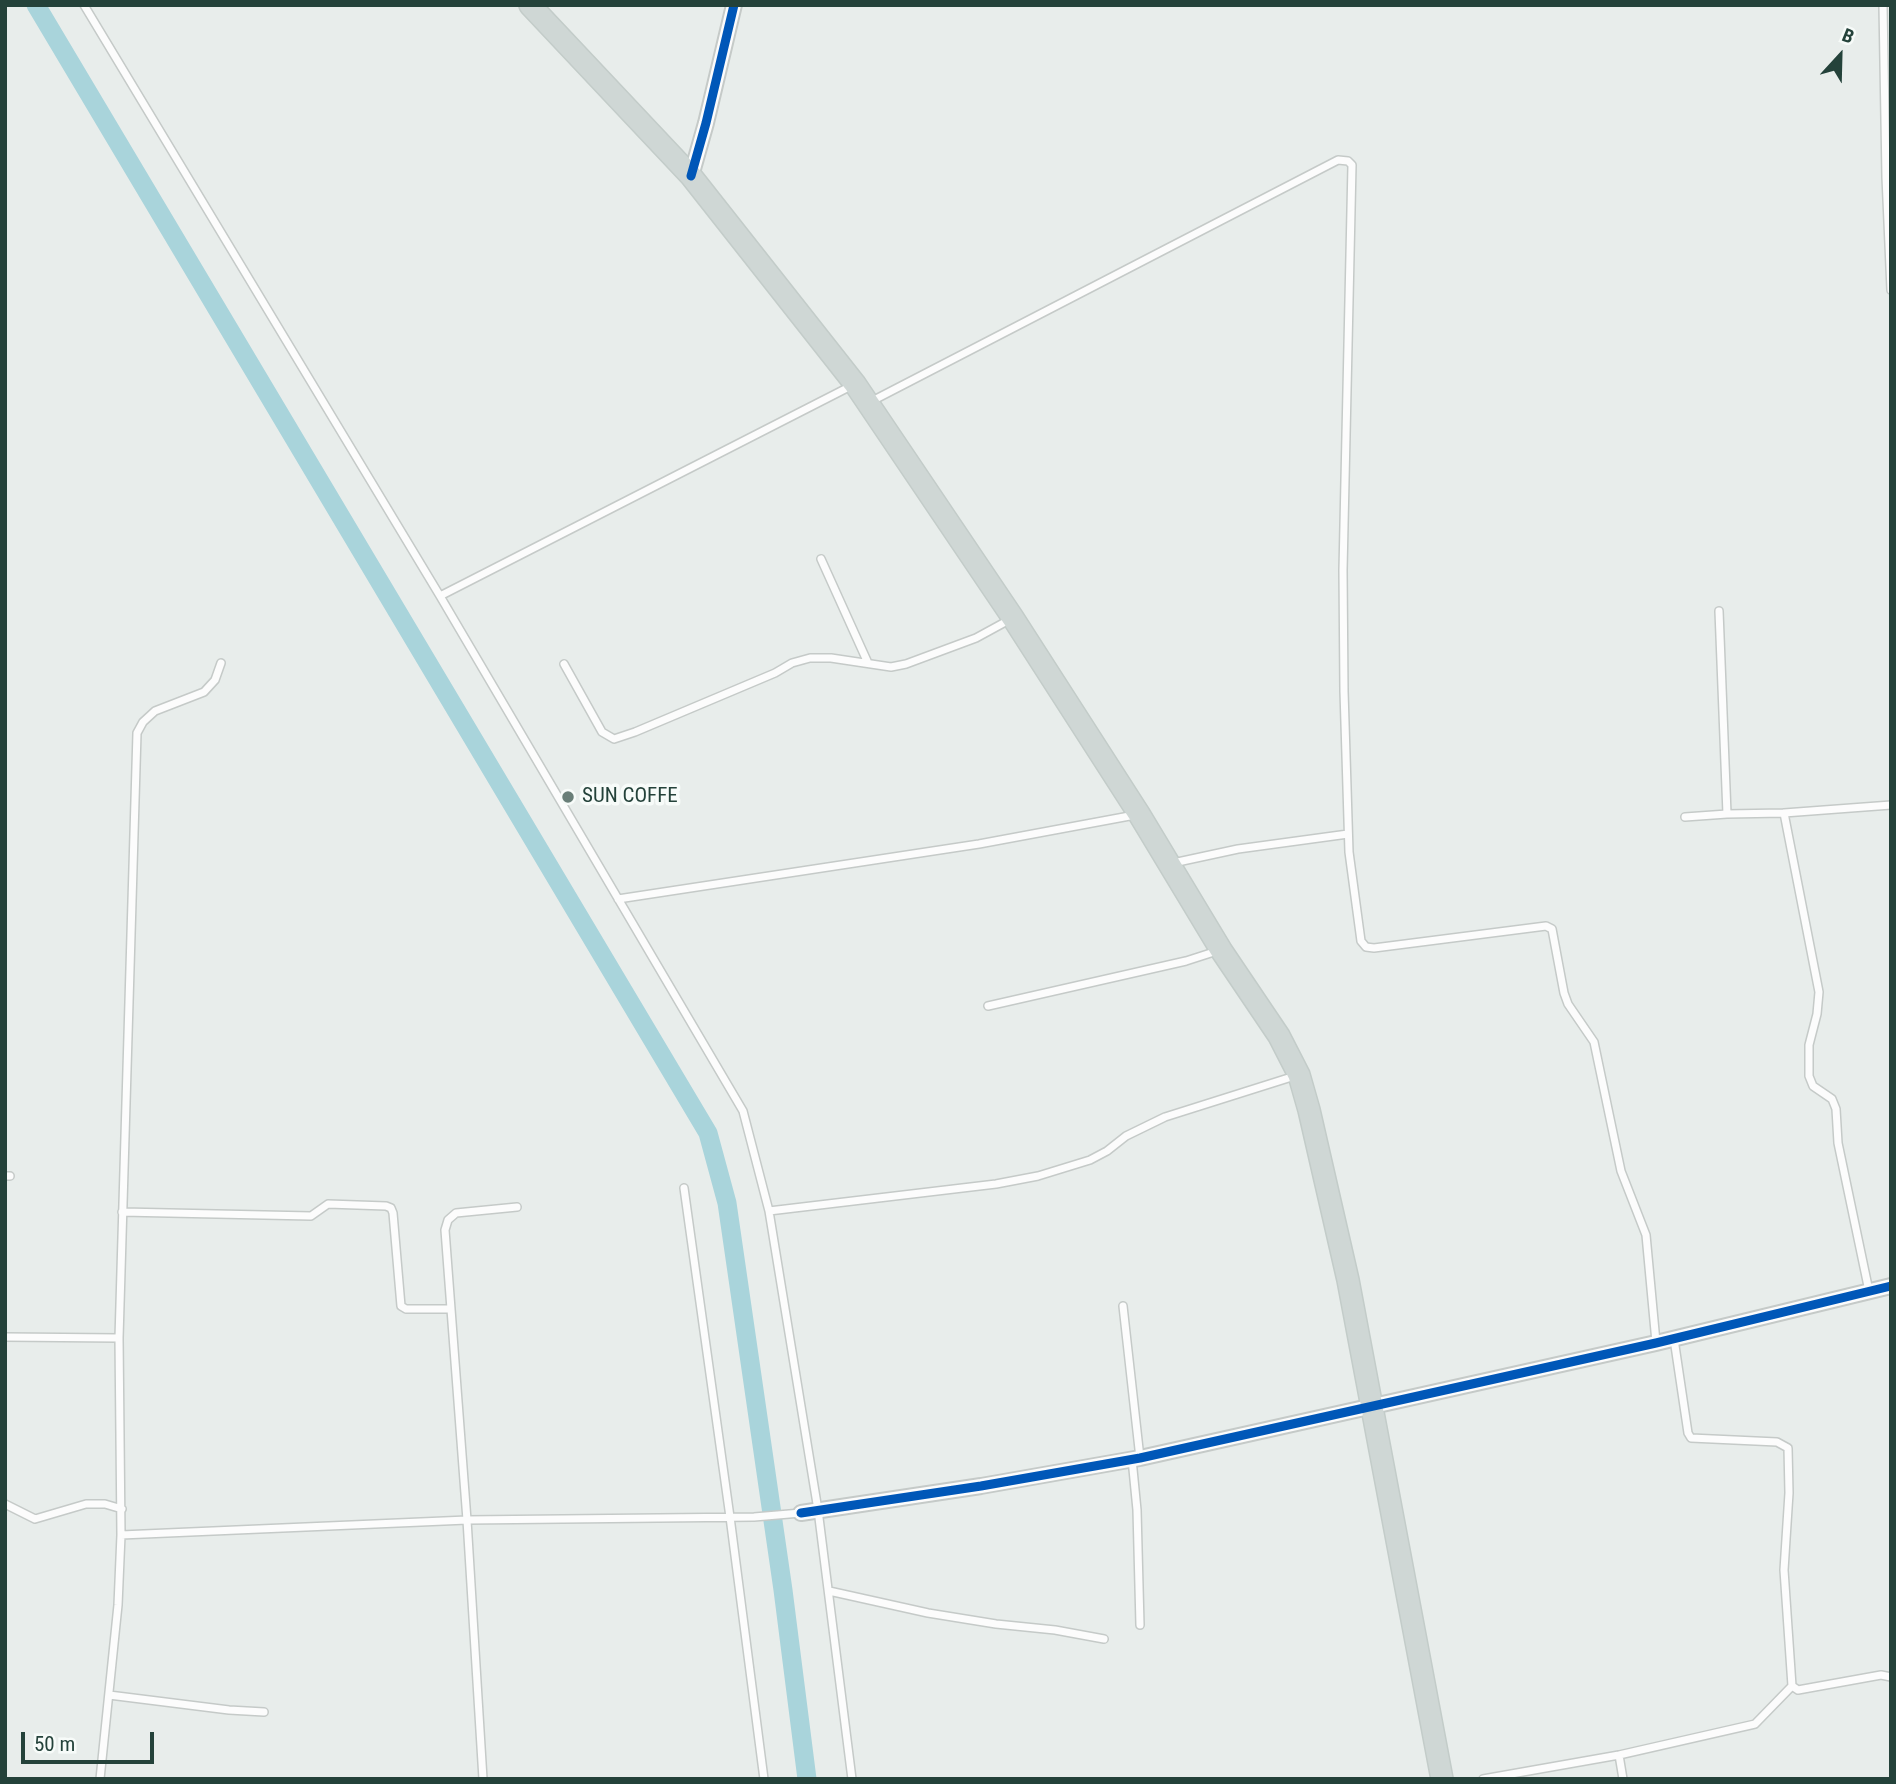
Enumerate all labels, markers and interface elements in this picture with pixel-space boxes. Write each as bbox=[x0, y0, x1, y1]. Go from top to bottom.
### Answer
north arrow bbox=[1805, 21, 1875, 91]
text: B bbox=[1839, 23, 1857, 49]
place label: SUN COFFE bbox=[582, 784, 678, 810]
marker: SUN COFFE bbox=[560, 789, 576, 805]
scale bar bbox=[24, 1718, 158, 1762]
text: 50 m bbox=[34, 1732, 75, 1756]

